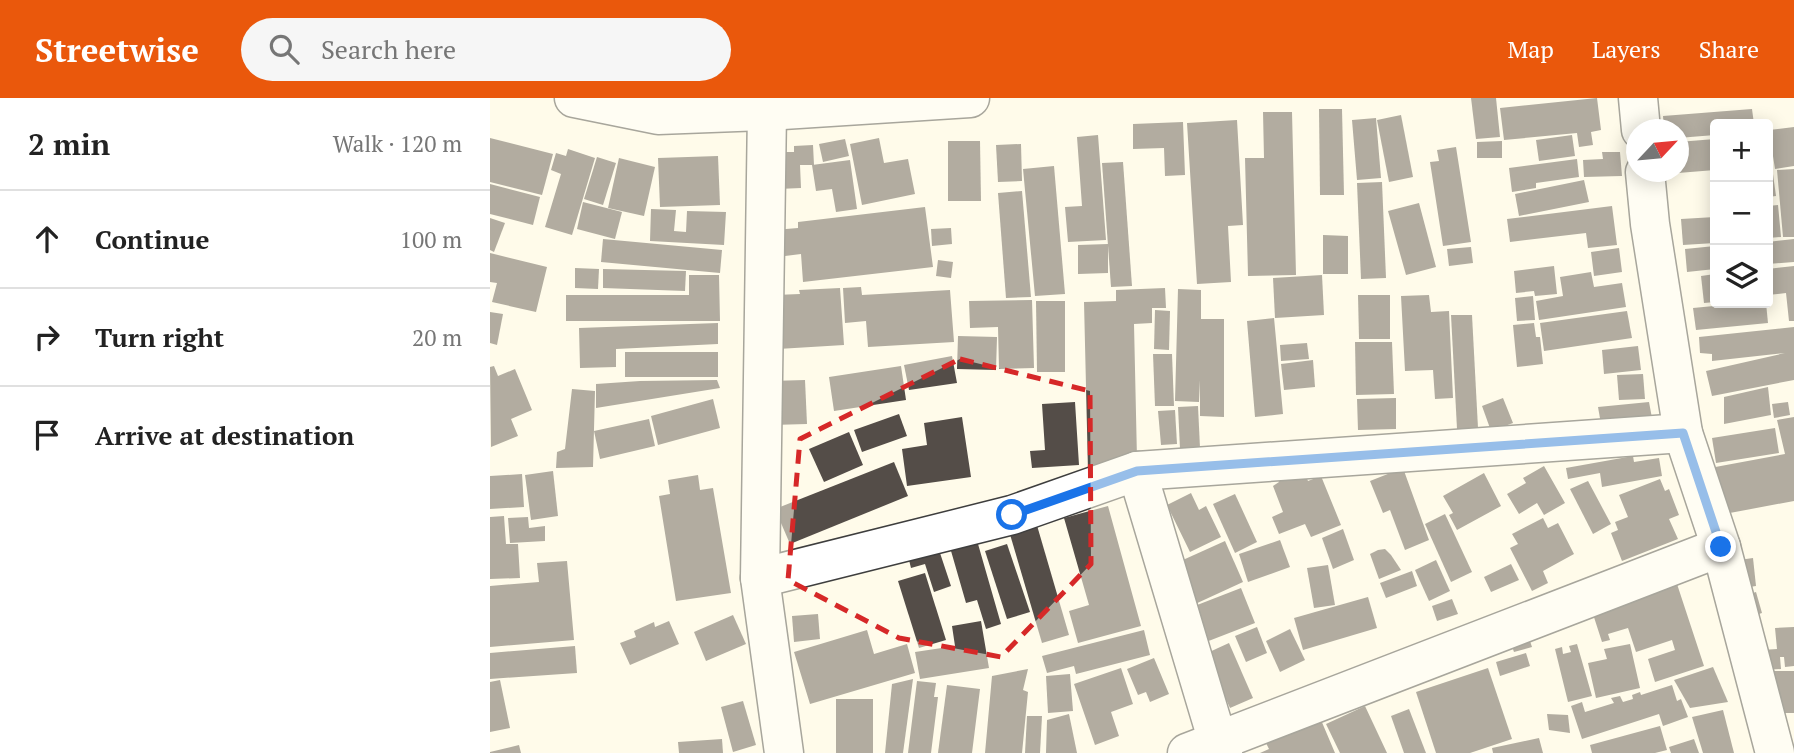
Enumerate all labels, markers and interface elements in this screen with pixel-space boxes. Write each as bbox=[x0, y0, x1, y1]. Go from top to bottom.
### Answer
search box bbox=[241, 18, 731, 81]
text: Streetwise bbox=[35, 28, 199, 71]
icon: search bbox=[265, 30, 303, 68]
text: Search here bbox=[321, 32, 456, 66]
text: Map bbox=[1507, 33, 1554, 65]
text: Layers bbox=[1592, 33, 1661, 65]
text: Share bbox=[1699, 33, 1759, 65]
north arrow bbox=[1626, 119, 1689, 182]
map controls bbox=[1710, 119, 1773, 308]
button: + bbox=[1710, 119, 1773, 182]
text: 2 min bbox=[28, 124, 110, 164]
text: Walk · 120 m bbox=[333, 128, 462, 159]
button: − bbox=[1710, 182, 1773, 245]
icon: ahead bbox=[28, 220, 66, 258]
text: Continue bbox=[95, 222, 209, 256]
text: 100 m bbox=[400, 224, 462, 255]
button: layers bbox=[1710, 245, 1773, 308]
icon: right bbox=[28, 318, 66, 356]
text: Turn right bbox=[95, 320, 224, 354]
text: 20 m bbox=[412, 322, 462, 353]
icon: arrive bbox=[28, 416, 66, 454]
text: Arrive at destination bbox=[95, 418, 354, 452]
route start bbox=[996, 499, 1027, 530]
route end bbox=[1705, 531, 1736, 562]

